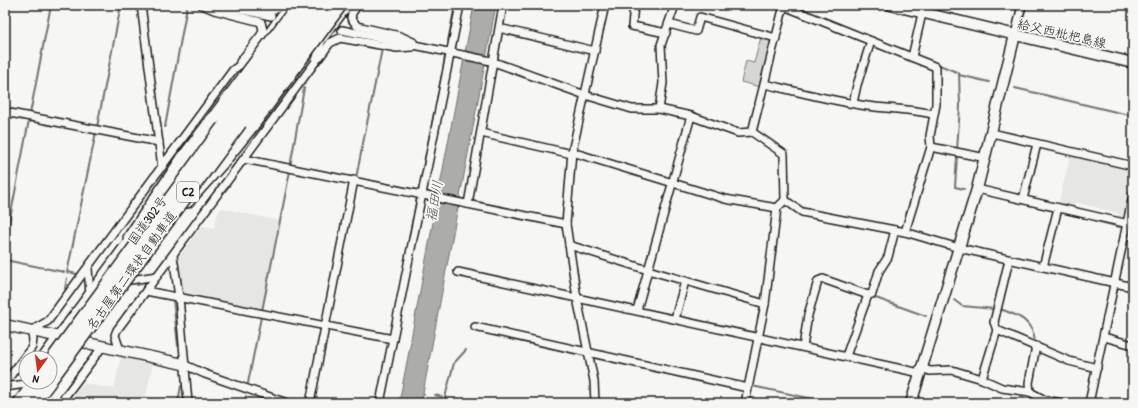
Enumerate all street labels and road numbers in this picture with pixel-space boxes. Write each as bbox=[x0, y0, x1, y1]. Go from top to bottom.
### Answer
street label: 給父西枇杷島線 bbox=[1016, 14, 1109, 52]
road number: C2 bbox=[177, 182, 199, 202]
street label: 国道302号 bbox=[123, 192, 171, 248]
street label: 名古屋第二環状自動車道 bbox=[82, 207, 180, 333]

